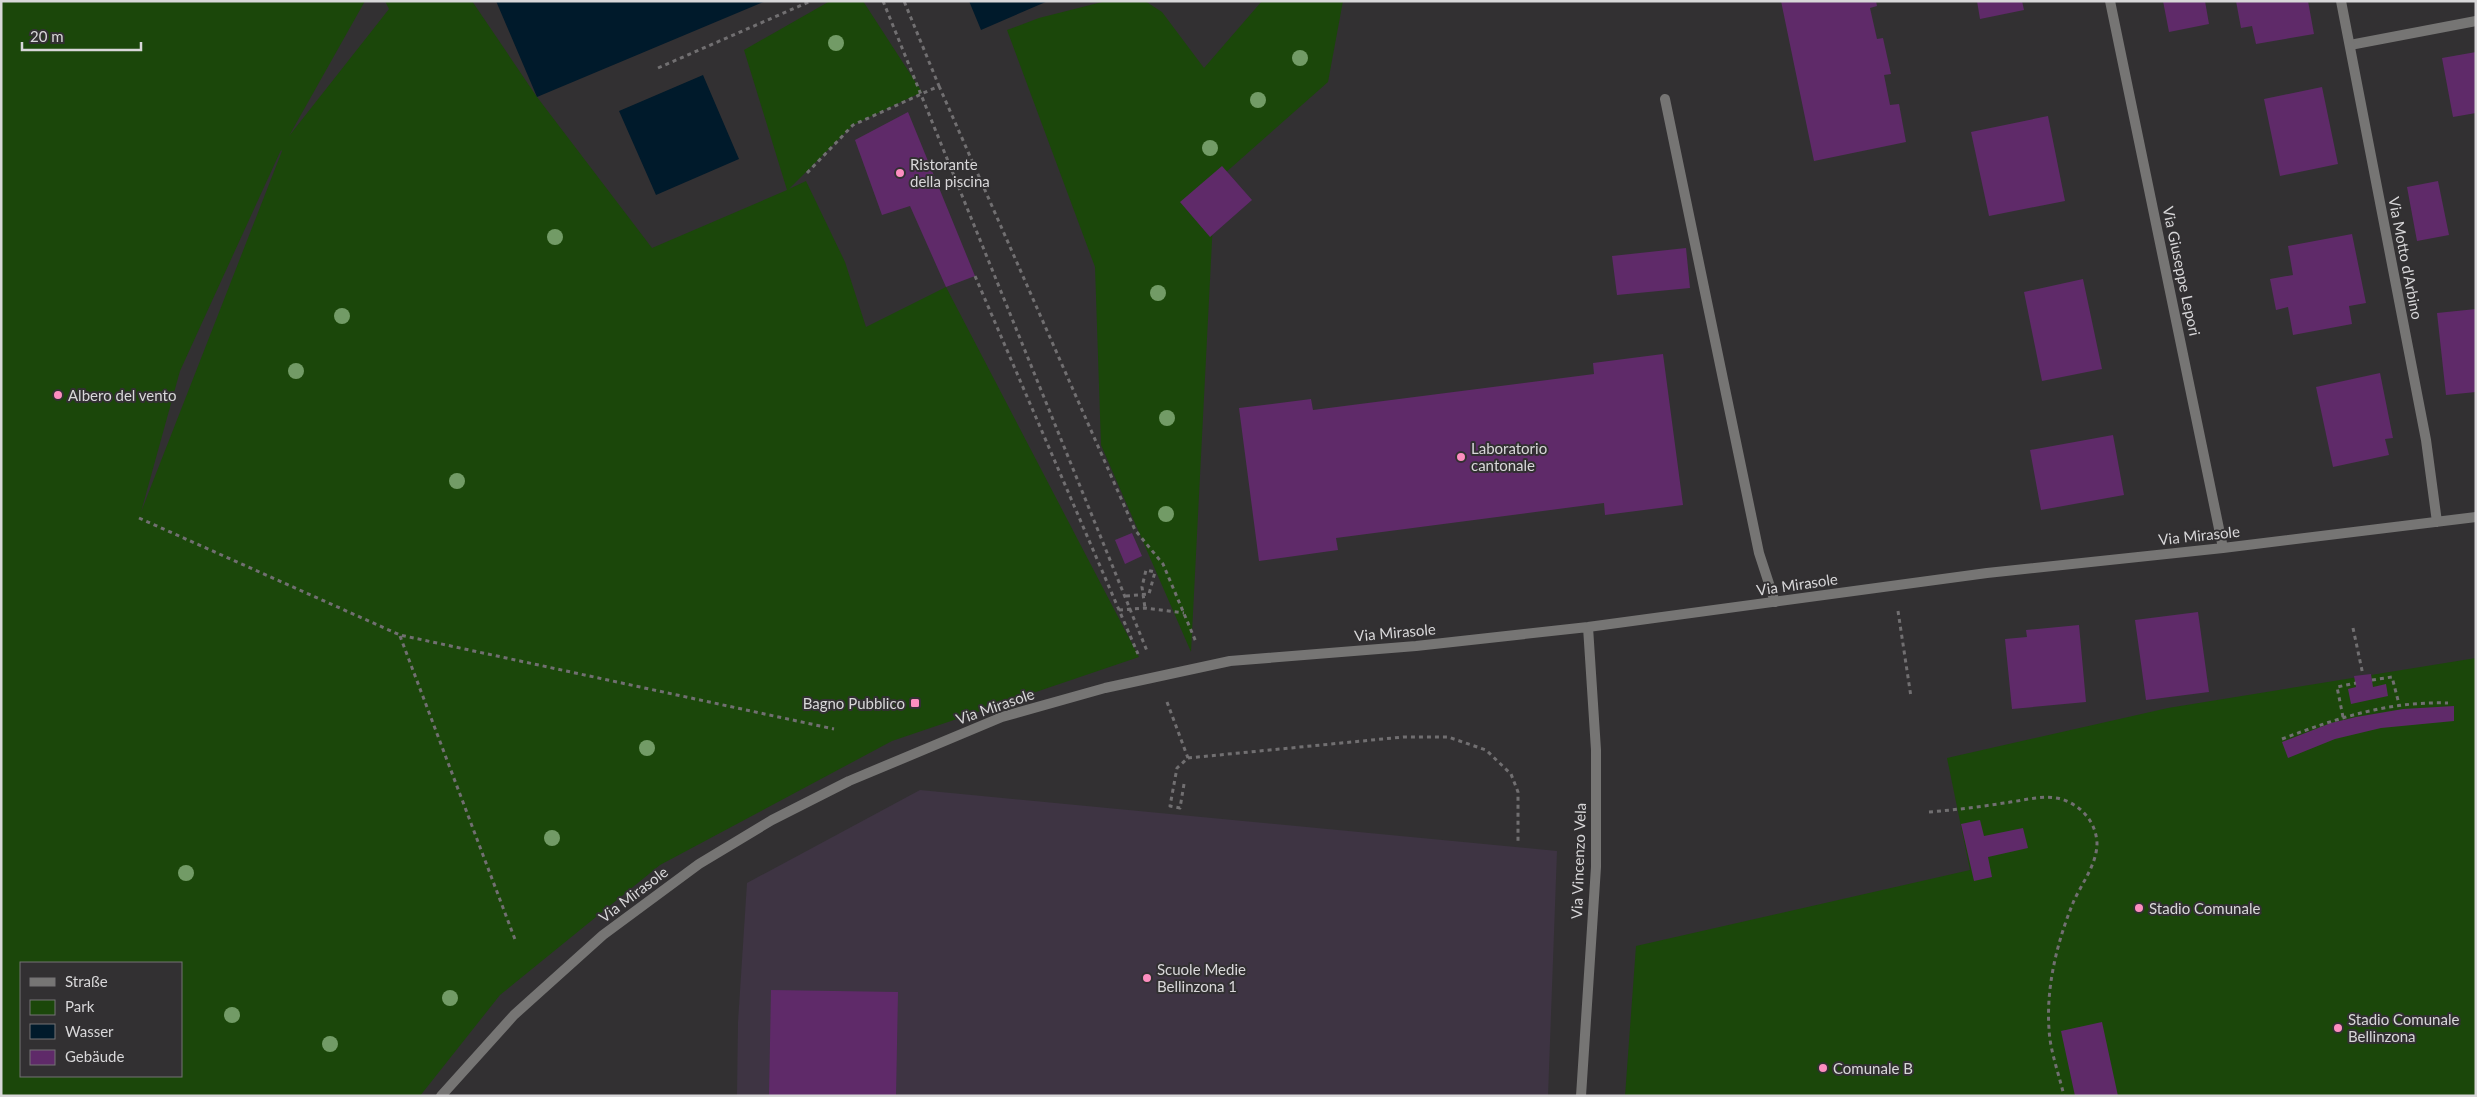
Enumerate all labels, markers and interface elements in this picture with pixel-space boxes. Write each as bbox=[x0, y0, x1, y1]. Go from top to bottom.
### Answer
scale bar bbox=[22, 20, 141, 52]
text: 20 m bbox=[30, 27, 64, 45]
place label: Ristorante della piscina bbox=[910, 155, 990, 190]
marker: Ristorante della piscina bbox=[894, 167, 906, 179]
street label: Via Motto d'Arbino bbox=[2385, 195, 2427, 321]
street label: Via Giuseppe Lepori bbox=[2159, 205, 2205, 337]
place label: Albero del vento bbox=[68, 386, 176, 404]
marker: Albero del vento bbox=[52, 389, 64, 401]
place label: Laboratorio cantonale bbox=[1471, 439, 1547, 474]
marker: Laboratorio cantonale bbox=[1455, 451, 1467, 463]
street label: Via Mirasole bbox=[2157, 522, 2241, 548]
street label: Via Mirasole bbox=[1755, 569, 1839, 599]
street label: Via Mirasole bbox=[1354, 619, 1437, 645]
street label: Via Mirasole bbox=[953, 684, 1037, 728]
place label: Bagno Pubblico bbox=[803, 694, 905, 712]
marker: Bagno Pubblico bbox=[909, 697, 921, 709]
street label: Via Vincenzo Vela bbox=[1567, 803, 1589, 919]
street label: Via Mirasole bbox=[595, 862, 671, 926]
place label: Stadio Comunale bbox=[2149, 899, 2260, 917]
marker: Stadio Comunale bbox=[2133, 902, 2145, 914]
place label: Scuole Medie Bellinzona 1 bbox=[1157, 960, 1246, 995]
legend bbox=[20, 962, 182, 1077]
text: Straße bbox=[65, 972, 108, 990]
marker: Scuole Medie Bellinzona 1 bbox=[1141, 972, 1153, 984]
text: Park bbox=[65, 997, 95, 1015]
place label: Stadio Comunale Bellinzona bbox=[2348, 1010, 2459, 1045]
text: Wasser bbox=[65, 1022, 114, 1040]
marker: Stadio Comunale Bellinzona bbox=[2332, 1022, 2344, 1034]
text: Gebäude bbox=[65, 1047, 124, 1065]
place label: Comunale B bbox=[1833, 1059, 1913, 1077]
marker: Comunale B bbox=[1817, 1062, 1829, 1074]

